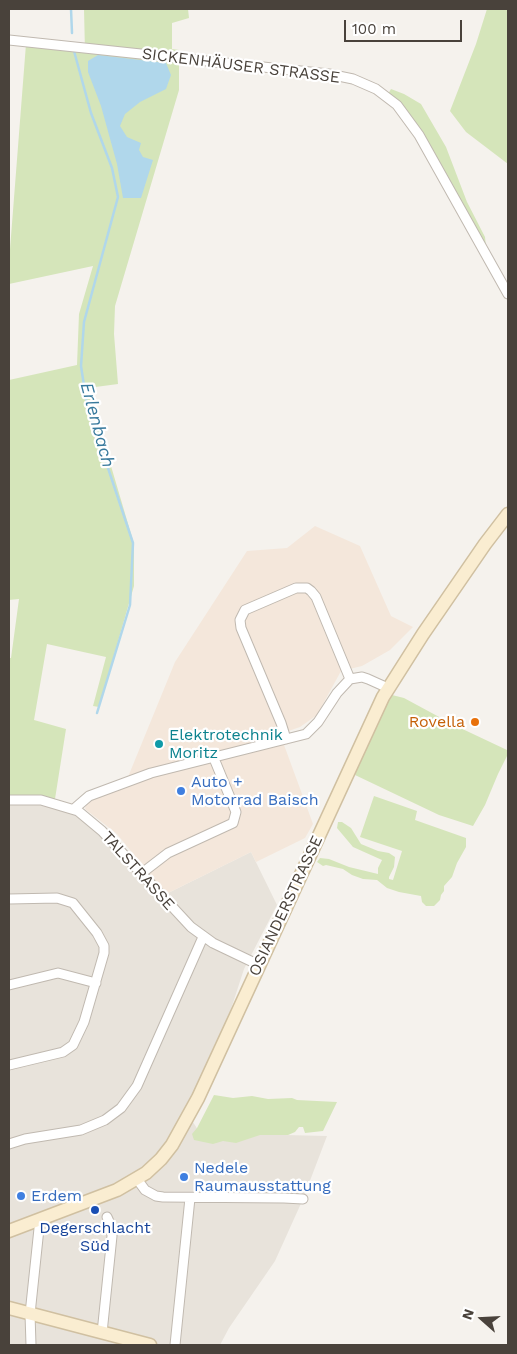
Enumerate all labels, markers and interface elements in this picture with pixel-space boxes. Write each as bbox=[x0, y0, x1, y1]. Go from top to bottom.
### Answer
scale bar bbox=[347, 10, 464, 42]
text: 100 m bbox=[352, 20, 396, 38]
street label: SICKENHÄUSER STRASSE bbox=[141, 44, 341, 88]
water label: Erlenbach bbox=[75, 380, 119, 470]
place label: Rovella bbox=[409, 712, 465, 732]
marker: Rovella bbox=[469, 716, 481, 728]
place label: Elektrotechnik Moritz bbox=[169, 725, 283, 763]
marker: Elektrotechnik Moritz bbox=[153, 738, 165, 750]
place label: Auto + Motorrad Baisch bbox=[191, 772, 319, 810]
marker: Auto + Motorrad Baisch bbox=[175, 785, 187, 797]
street label: TALSTRASSE bbox=[98, 828, 178, 914]
street label: OSIANDERSTRASSE bbox=[245, 833, 327, 979]
place label: Nedele Raumausstattung bbox=[194, 1158, 331, 1196]
marker: Nedele Raumausstattung bbox=[178, 1171, 190, 1183]
place label: Erdem bbox=[31, 1186, 82, 1206]
marker: Erdem bbox=[15, 1190, 27, 1202]
marker: Degerschlacht Süd bbox=[89, 1204, 101, 1216]
place label: Degerschlacht Süd bbox=[39, 1218, 151, 1256]
north arrow bbox=[457, 1294, 507, 1344]
text: N bbox=[459, 1307, 477, 1322]

